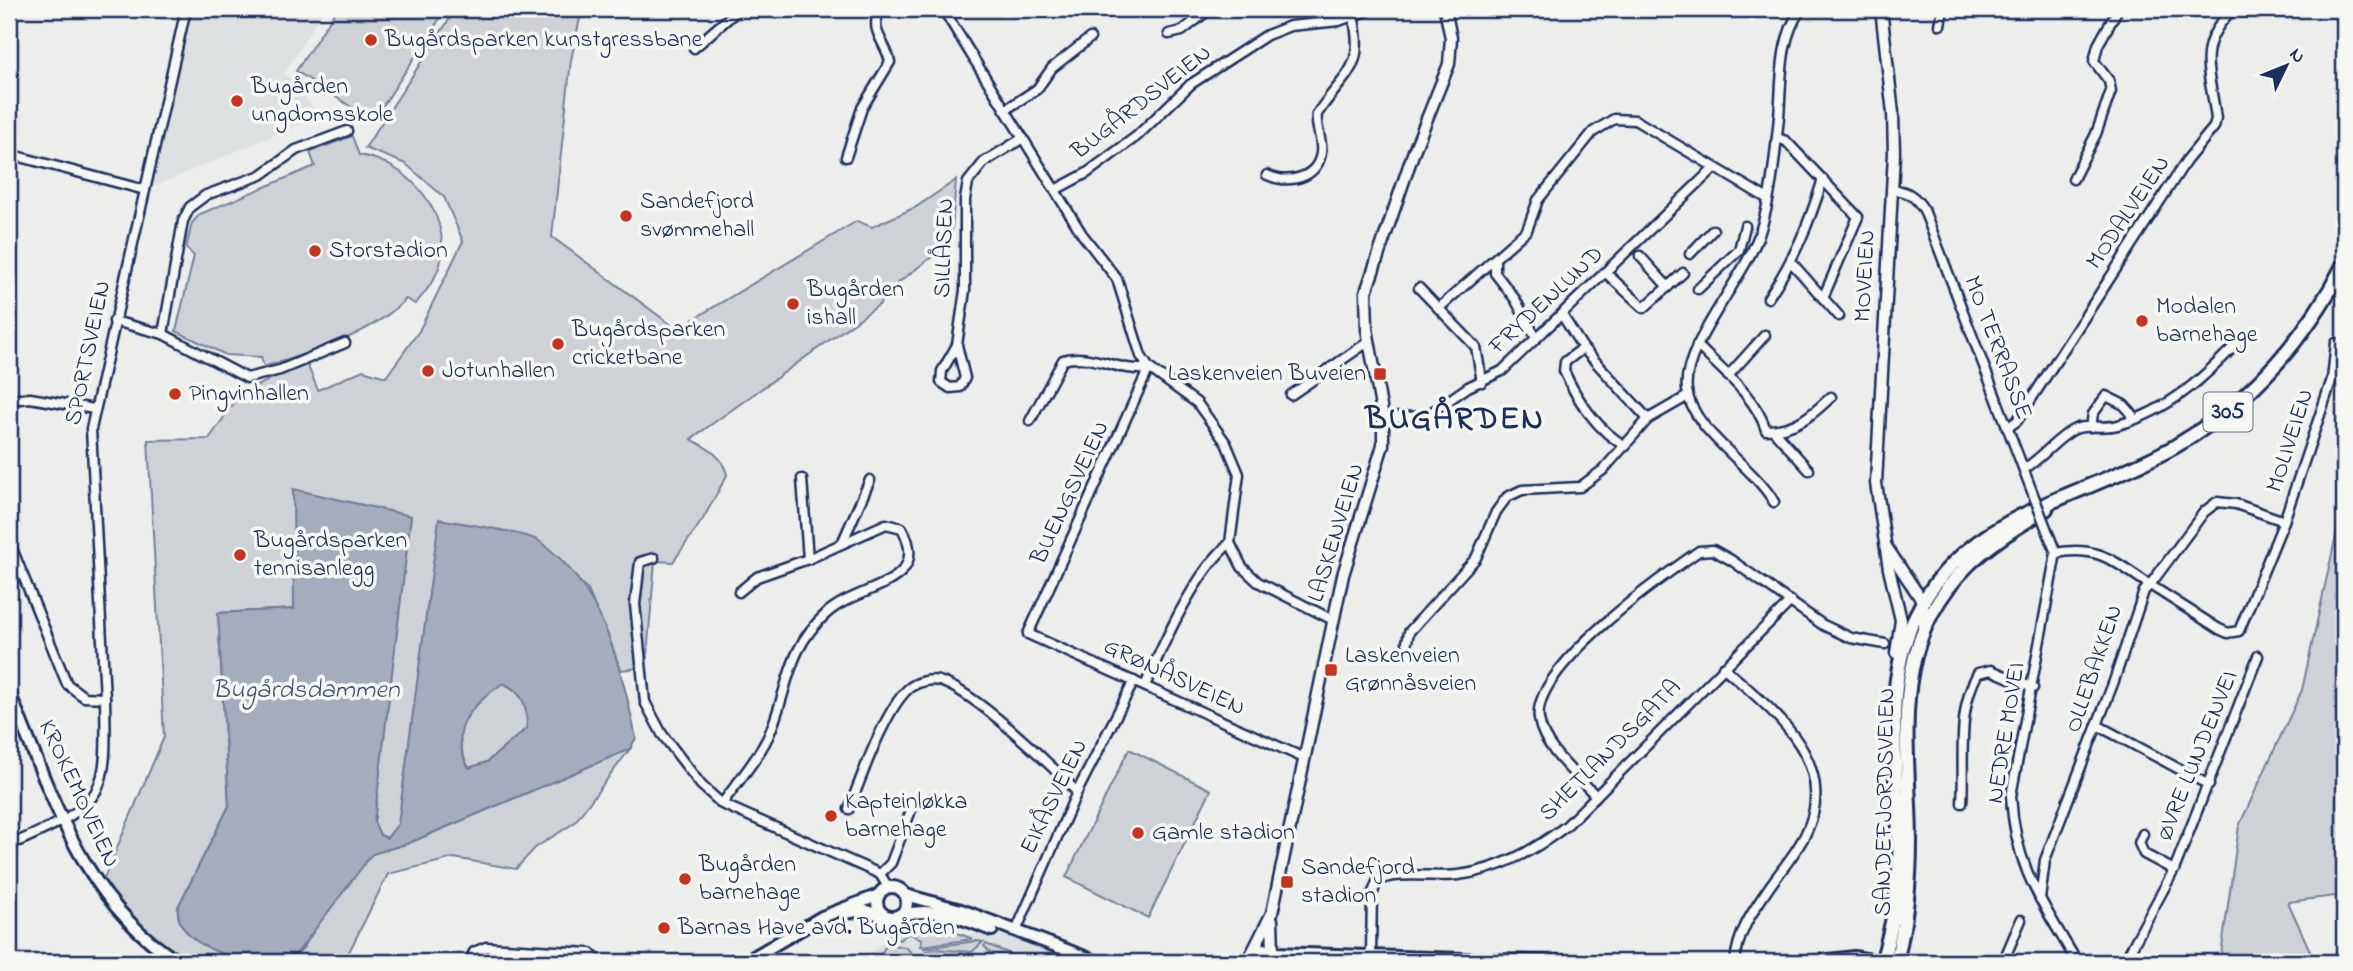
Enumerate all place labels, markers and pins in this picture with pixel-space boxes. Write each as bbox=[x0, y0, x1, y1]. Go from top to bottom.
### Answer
place label: Bugårdsparken kunstgressbane bbox=[384, 23, 702, 58]
marker: Bugårdsparken kunstgressbane bbox=[363, 32, 379, 48]
place label: Bugården ungdomsskole bbox=[250, 70, 394, 133]
marker: Bugården ungdomsskole bbox=[229, 93, 245, 109]
place label: Sandefjord svømmehall bbox=[640, 185, 754, 248]
marker: Sandefjord svømmehall bbox=[618, 208, 634, 224]
place label: Storstadion bbox=[329, 234, 448, 269]
marker: Storstadion bbox=[307, 243, 323, 259]
place label: Bugården ishall bbox=[806, 273, 904, 336]
place label: Modalen barnehage bbox=[2156, 290, 2258, 353]
marker: Bugården ishall bbox=[785, 296, 801, 312]
place label: Bugårdsparken cricketbane bbox=[571, 313, 725, 376]
marker: Modalen barnehage bbox=[2134, 313, 2150, 329]
marker: Bugårdsparken cricketbane bbox=[550, 336, 566, 352]
place label: Jotunhallen bbox=[442, 354, 555, 389]
place label: Laskenveien Buveien bbox=[1168, 357, 1366, 392]
marker: Jotunhallen bbox=[420, 363, 436, 379]
marker: Laskenveien Buveien bbox=[1372, 366, 1388, 382]
place label: Pingvinhallen bbox=[189, 377, 309, 412]
marker: Pingvinhallen bbox=[167, 386, 183, 402]
place label: Bugårdsparken tennisanlegg bbox=[253, 524, 407, 587]
marker: Bugårdsparken tennisanlegg bbox=[232, 547, 248, 563]
place label: Laskenveien Grønnåsveien bbox=[1345, 639, 1476, 702]
marker: Laskenveien Grønnåsveien bbox=[1323, 662, 1339, 678]
place label: Kapteinløkka barnehage bbox=[845, 785, 967, 848]
marker: Kapteinløkka barnehage bbox=[823, 808, 839, 824]
place label: Gamle stadion bbox=[1152, 816, 1295, 851]
marker: Gamle stadion bbox=[1130, 825, 1146, 841]
place label: Bugården barnehage bbox=[698, 848, 801, 911]
place label: Sandefjord stadion bbox=[1301, 851, 1415, 914]
marker: Bugården barnehage bbox=[677, 871, 693, 887]
marker: Sandefjord stadion bbox=[1279, 874, 1295, 890]
place label: Barnas Have avd. Bugården bbox=[677, 911, 955, 946]
marker: Barnas Have avd. Bugården bbox=[656, 920, 672, 936]

